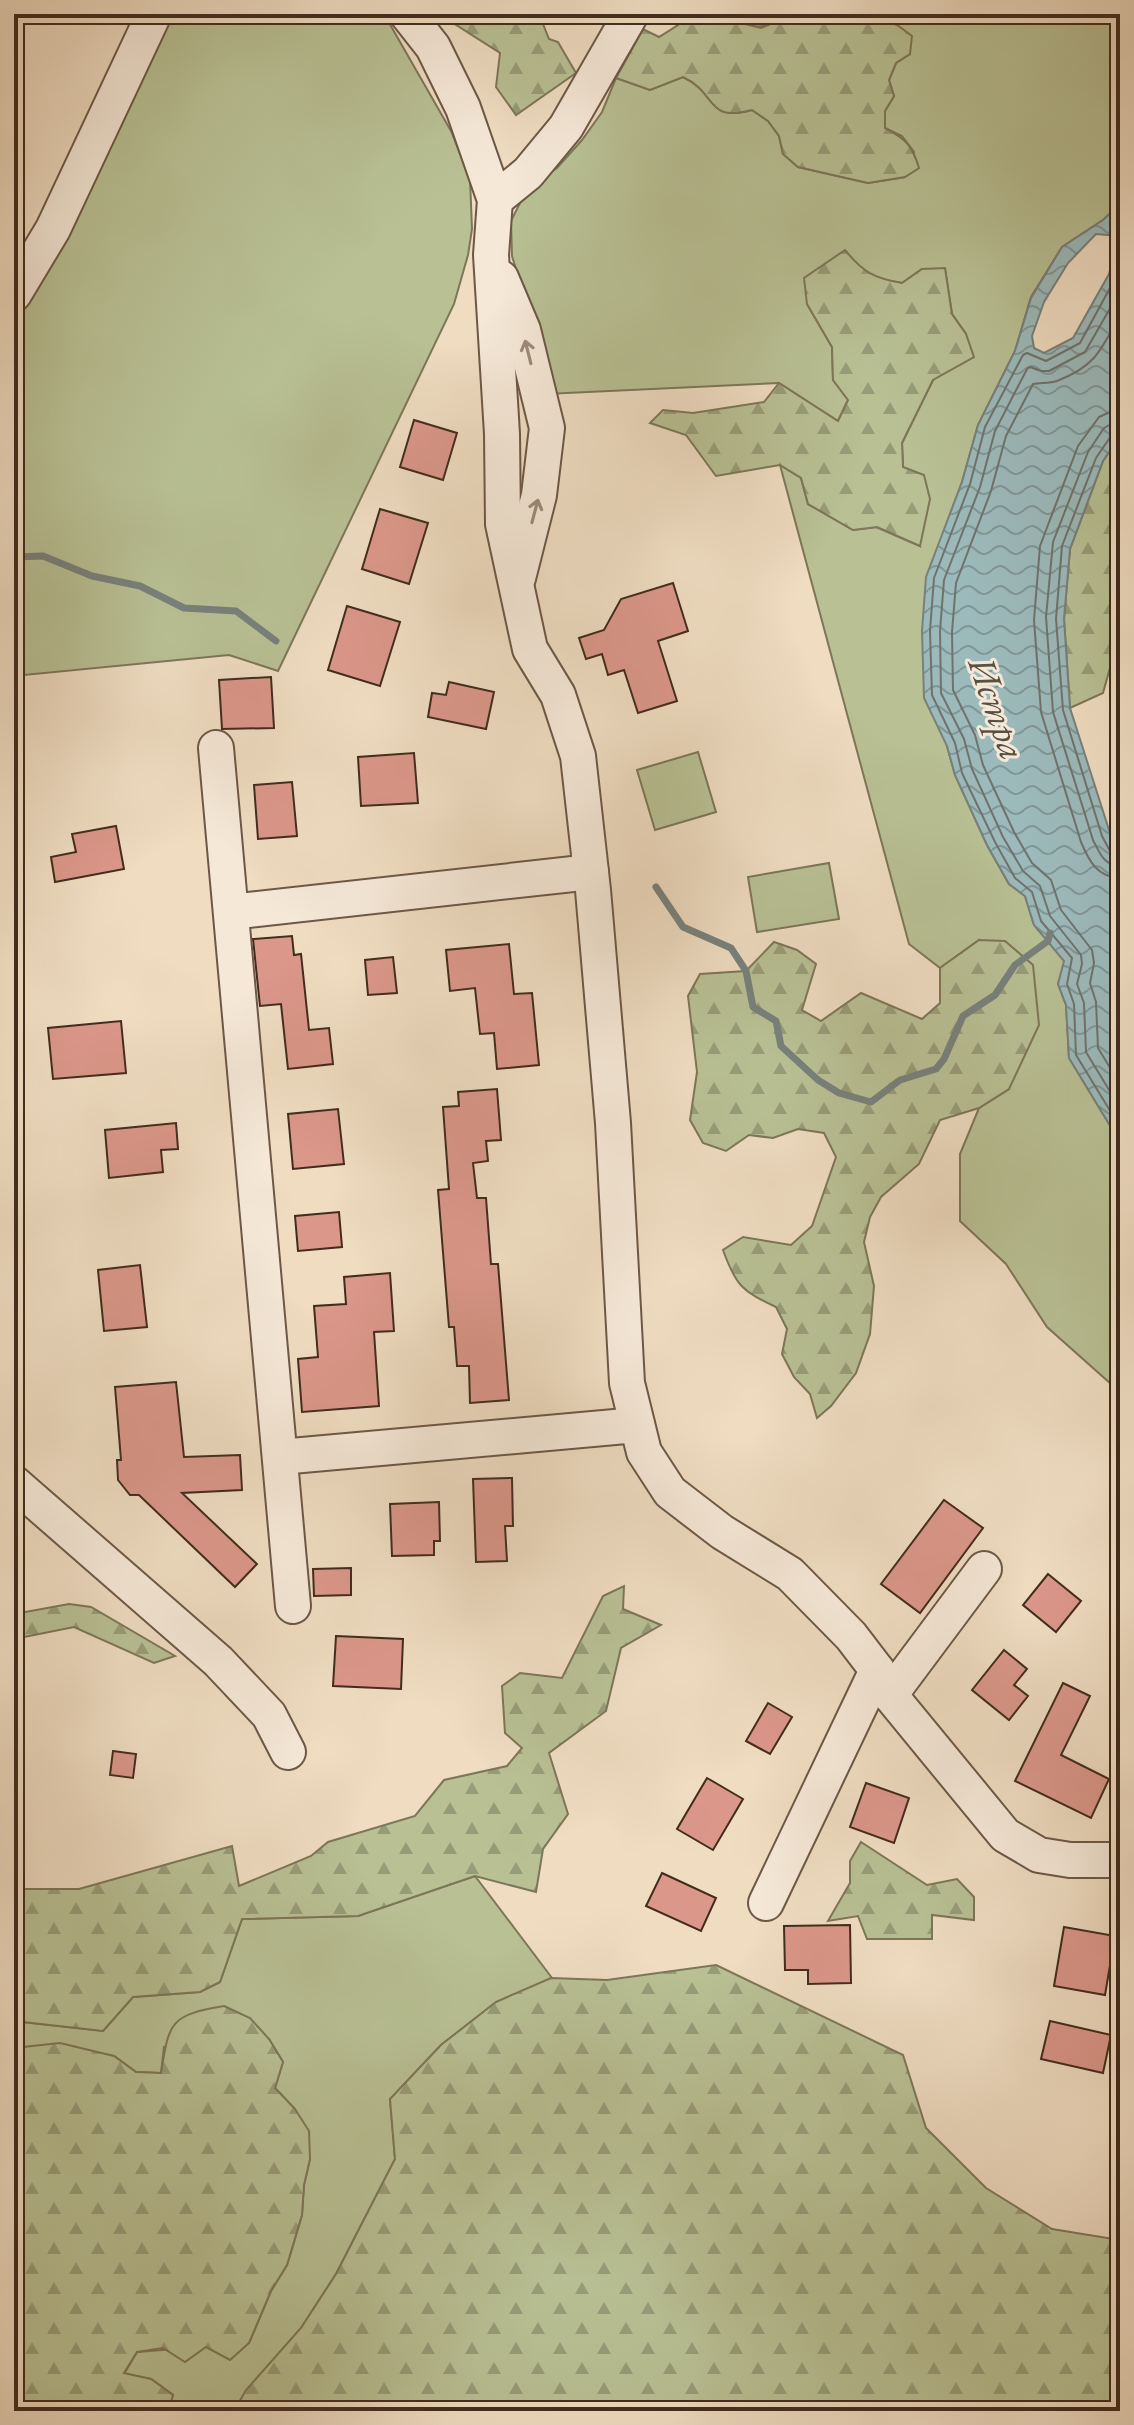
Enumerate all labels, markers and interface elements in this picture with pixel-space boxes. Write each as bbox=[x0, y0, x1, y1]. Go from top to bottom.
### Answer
one-way arrow bbox=[520, 340, 535, 366]
one-way arrow bbox=[529, 499, 544, 524]
water label: Истра bbox=[957, 649, 1038, 766]

